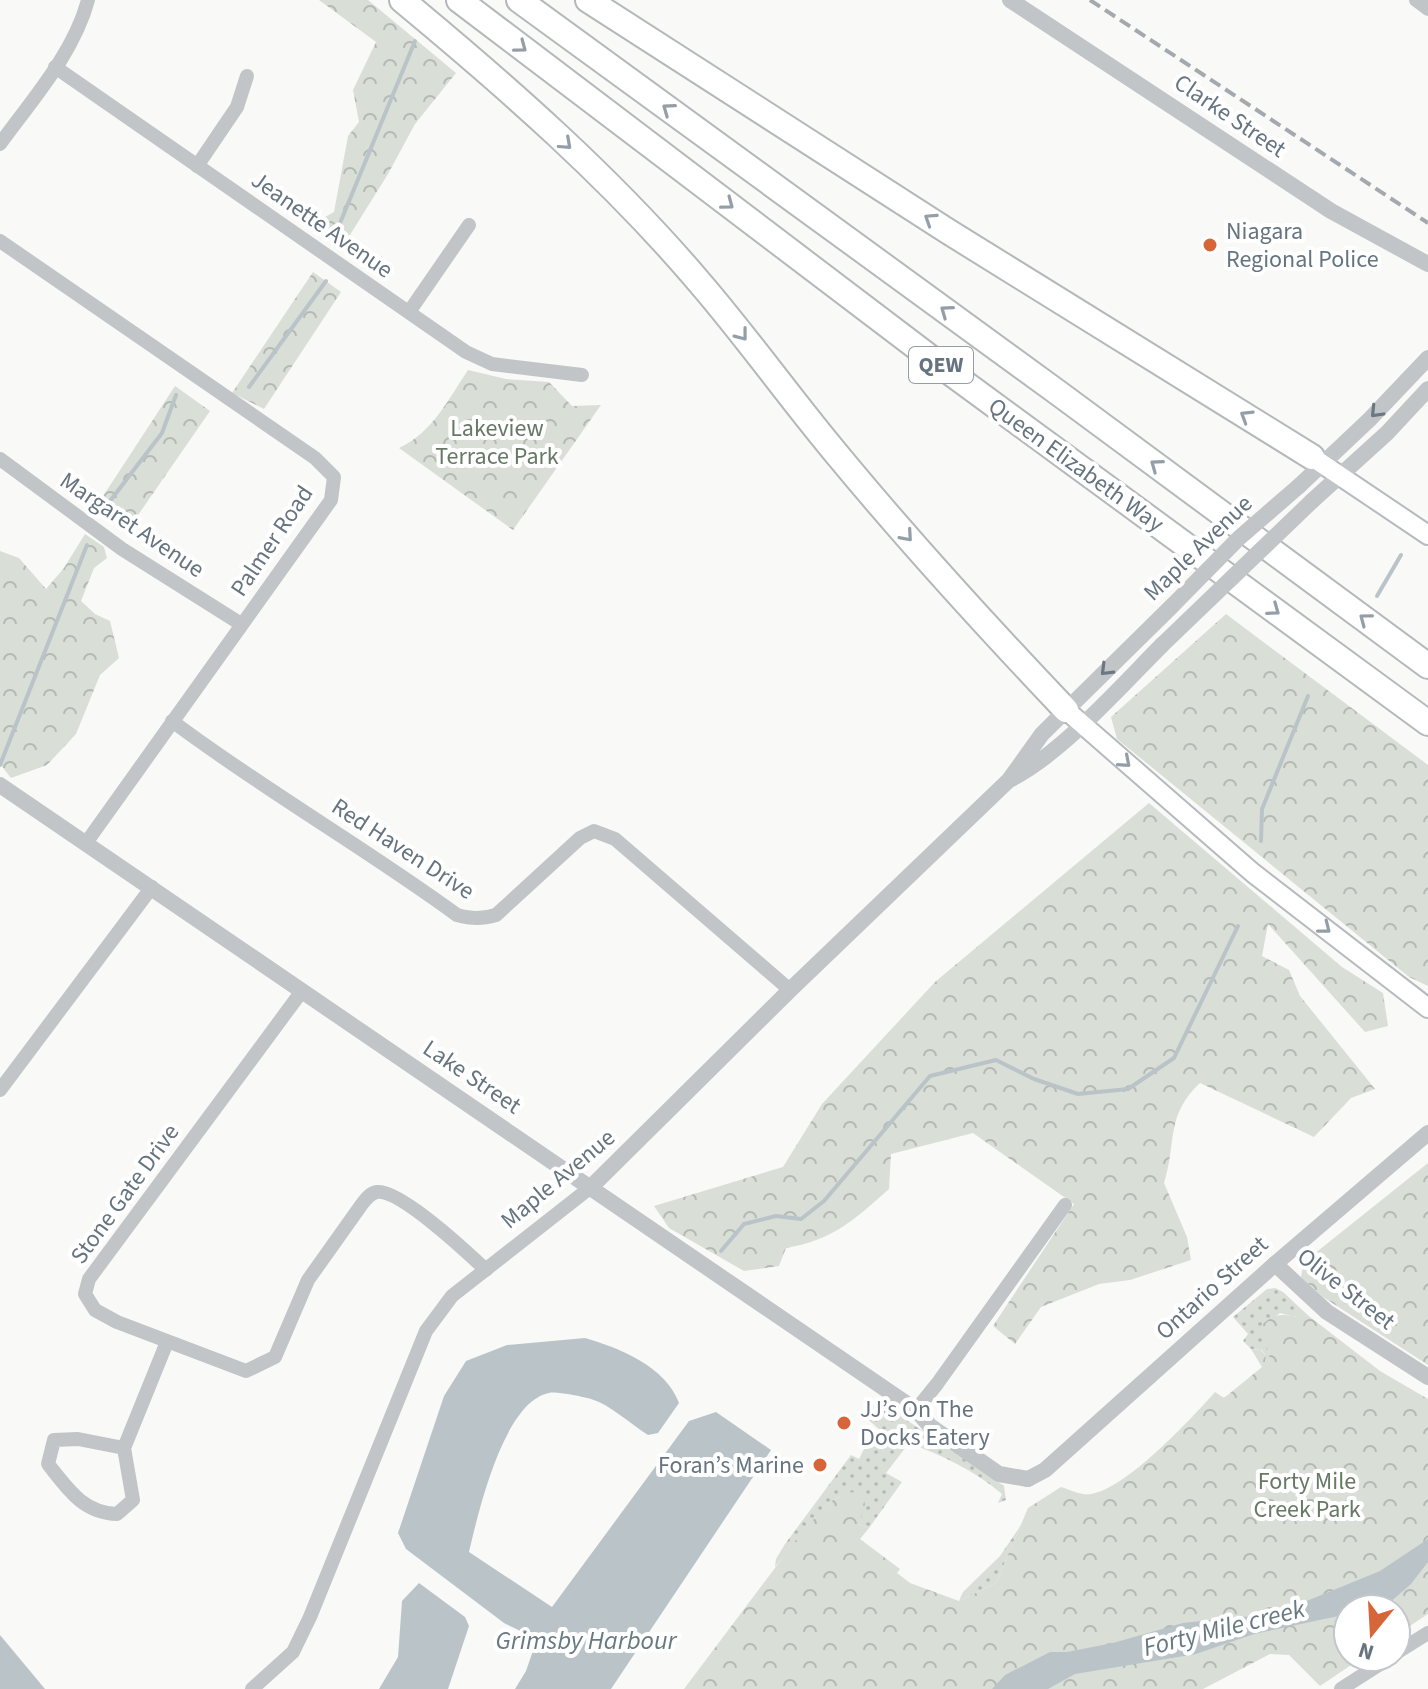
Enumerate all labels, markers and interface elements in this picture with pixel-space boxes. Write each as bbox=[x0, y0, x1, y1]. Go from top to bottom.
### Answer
one-way arrow bbox=[512, 38, 527, 52]
street label: Clarke Street bbox=[1167, 66, 1293, 166]
one-way arrow bbox=[662, 104, 677, 119]
one-way arrow bbox=[557, 135, 572, 149]
street label: Jeanette Avenue bbox=[244, 163, 400, 287]
one-way arrow bbox=[719, 194, 734, 209]
one-way arrow bbox=[924, 214, 938, 229]
place label: Niagara Regional Police bbox=[1226, 214, 1379, 277]
marker: Niagara Regional Police bbox=[1201, 236, 1219, 254]
one-way arrow bbox=[941, 306, 955, 321]
one-way arrow bbox=[732, 326, 747, 340]
road number: QEW bbox=[909, 347, 973, 383]
street label: Queen Elizabeth Way bbox=[981, 389, 1171, 541]
one-way arrow bbox=[1371, 403, 1386, 417]
one-way arrow bbox=[1240, 410, 1254, 425]
park label: Lakeview Terrace Park bbox=[435, 411, 559, 474]
one-way arrow bbox=[1151, 460, 1165, 474]
street label: Margaret Avenue bbox=[53, 463, 211, 587]
street label: Palmer Road bbox=[222, 478, 322, 604]
street label: Maple Avenue bbox=[1136, 487, 1260, 609]
one-way arrow bbox=[897, 527, 912, 542]
one-way arrow bbox=[1265, 600, 1279, 615]
one-way arrow bbox=[1360, 615, 1374, 629]
one-way arrow bbox=[1101, 661, 1115, 675]
one-way arrow bbox=[1116, 752, 1130, 766]
street label: Red Haven Drive bbox=[325, 790, 481, 908]
one-way arrow bbox=[1316, 919, 1330, 933]
street label: Lake Street bbox=[416, 1031, 528, 1123]
street label: Stone Gate Drive bbox=[62, 1117, 188, 1271]
street label: Maple Avenue bbox=[493, 1121, 623, 1237]
street label: Ontario Street bbox=[1148, 1228, 1276, 1348]
street label: Olive Street bbox=[1290, 1240, 1402, 1338]
place label: JJ’s On The Docks Eatery bbox=[860, 1392, 990, 1455]
marker: JJ’s On The Docks Eatery bbox=[835, 1414, 853, 1432]
place label: Foran’s Marine bbox=[658, 1448, 804, 1483]
marker: Foran’s Marine bbox=[811, 1456, 829, 1474]
park label: Forty Mile Creek Park bbox=[1253, 1464, 1361, 1527]
water label: Forty Mile creek bbox=[1139, 1590, 1309, 1666]
north arrow bbox=[1332, 1593, 1412, 1673]
water label: Grimsby Harbour bbox=[496, 1622, 678, 1659]
text: N bbox=[1354, 1634, 1378, 1669]

